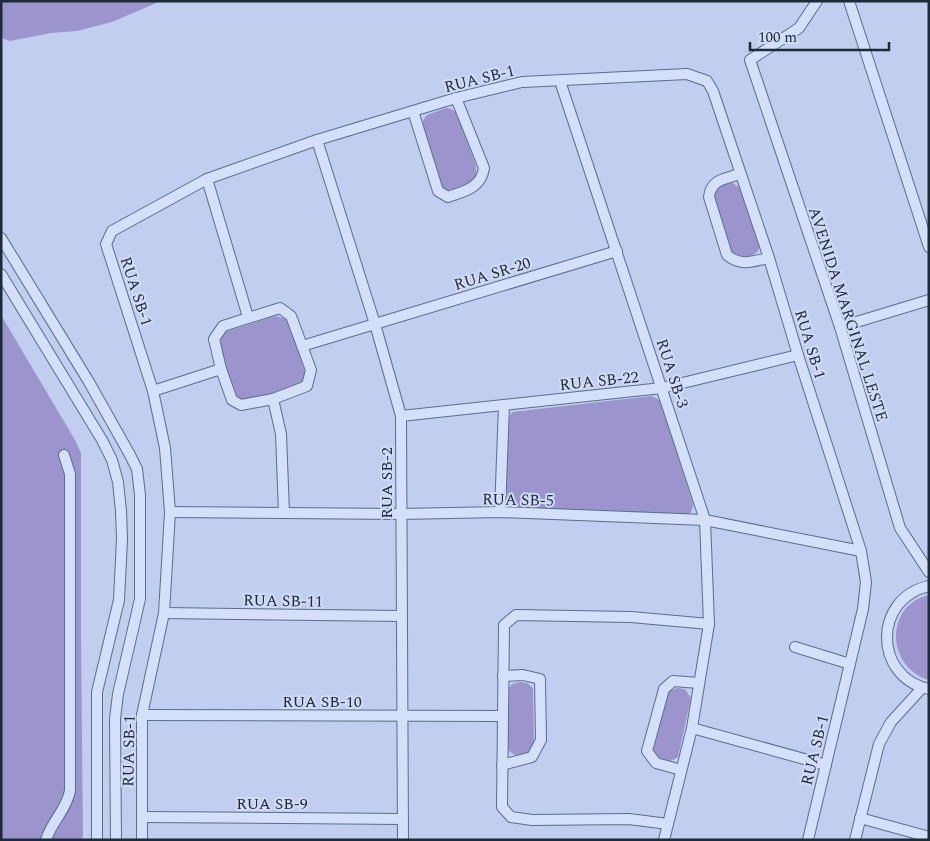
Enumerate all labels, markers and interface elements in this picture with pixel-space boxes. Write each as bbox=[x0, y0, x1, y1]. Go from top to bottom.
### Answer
scale bar bbox=[750, 20, 889, 52]
text: 100 m bbox=[758, 26, 797, 49]
street label: RUA SB-1 bbox=[442, 59, 517, 99]
street label: AVENIDA MARGINAL LESTE bbox=[802, 204, 894, 425]
street label: RUA SR-20 bbox=[451, 251, 534, 297]
street label: RUA SB-1 bbox=[114, 254, 159, 329]
street label: RUA SB-1 bbox=[788, 307, 832, 382]
street label: RUA SB-3 bbox=[650, 336, 695, 411]
street label: RUA SB-22 bbox=[558, 365, 640, 397]
street label: RUA SB-2 bbox=[375, 447, 399, 519]
street label: RUA SB-5 bbox=[482, 487, 554, 513]
street label: RUA SB-11 bbox=[243, 588, 323, 614]
street label: RUA SB-10 bbox=[282, 690, 362, 714]
street label: RUA SB-1 bbox=[795, 713, 835, 788]
street label: RUA SB-1 bbox=[116, 715, 142, 787]
street label: RUA SB-9 bbox=[236, 792, 308, 816]

